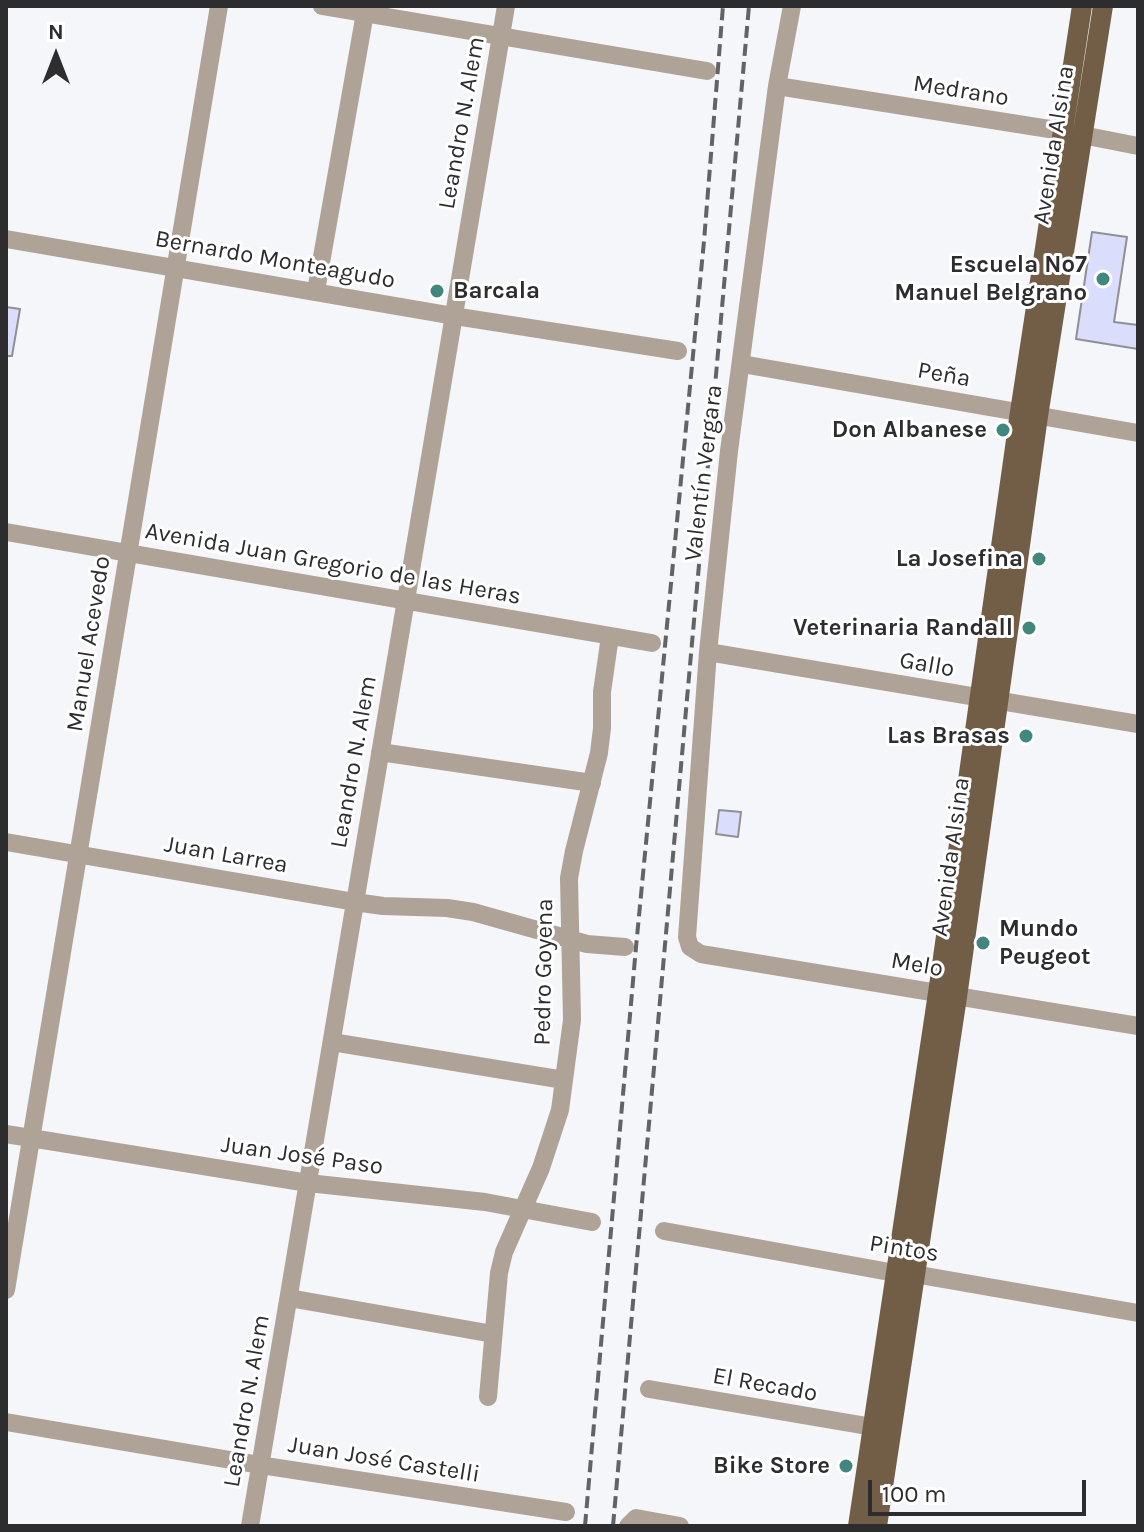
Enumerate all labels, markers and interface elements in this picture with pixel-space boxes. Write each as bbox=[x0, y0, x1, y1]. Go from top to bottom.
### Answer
north arrow bbox=[16, 16, 96, 96]
text: N bbox=[48, 19, 64, 45]
street label: Leandro N. Alem bbox=[433, 35, 491, 211]
street label: Avenida Alsina bbox=[1027, 64, 1081, 226]
street label: Medrano bbox=[911, 69, 1011, 113]
street label: Bernardo Monteagudo bbox=[153, 225, 397, 295]
place label: Escuela Nº7 Manuel Belgrano bbox=[894, 251, 1087, 307]
marker: Escuela Nº7 Manuel Belgrano bbox=[1094, 270, 1112, 288]
place label: Barcala bbox=[453, 277, 540, 305]
marker: Barcala bbox=[428, 282, 446, 300]
street label: Peña bbox=[915, 356, 973, 394]
street label: Valentín Vergara bbox=[679, 383, 729, 563]
place label: Don Albanese bbox=[832, 416, 987, 444]
marker: Don Albanese bbox=[994, 421, 1012, 439]
street label: Avenida Juan Gregorio de las Heras bbox=[143, 517, 523, 611]
place label: La Josefina bbox=[896, 545, 1023, 573]
marker: La Josefina bbox=[1030, 550, 1048, 568]
street label: Manuel Acevedo bbox=[61, 554, 117, 734]
place label: Veterinaria Randall bbox=[793, 614, 1013, 642]
marker: Veterinaria Randall bbox=[1020, 619, 1038, 637]
street label: Gallo bbox=[897, 646, 957, 684]
street label: Leandro N. Alem bbox=[325, 674, 383, 850]
place label: Las Brasas bbox=[887, 722, 1010, 750]
marker: Las Brasas bbox=[1017, 727, 1035, 745]
street label: Avenida Alsina bbox=[926, 776, 976, 938]
street label: Juan Larrea bbox=[162, 830, 290, 880]
street label: Pedro Goyena bbox=[528, 898, 560, 1046]
place label: Mundo Peugeot bbox=[999, 915, 1090, 971]
marker: Mundo Peugeot bbox=[974, 934, 992, 952]
street label: Melo bbox=[889, 946, 945, 984]
street label: Juan José Paso bbox=[219, 1130, 385, 1182]
street label: Pintos bbox=[867, 1229, 941, 1269]
street label: Leandro N. Alem bbox=[218, 1313, 276, 1489]
street label: El Recado bbox=[710, 1362, 820, 1408]
street label: Juan José Castelli bbox=[286, 1431, 482, 1489]
place label: Bike Store bbox=[713, 1452, 830, 1480]
marker: Bike Store bbox=[837, 1457, 855, 1475]
scale bar bbox=[872, 1464, 1090, 1514]
text: 100 m bbox=[882, 1480, 947, 1508]

